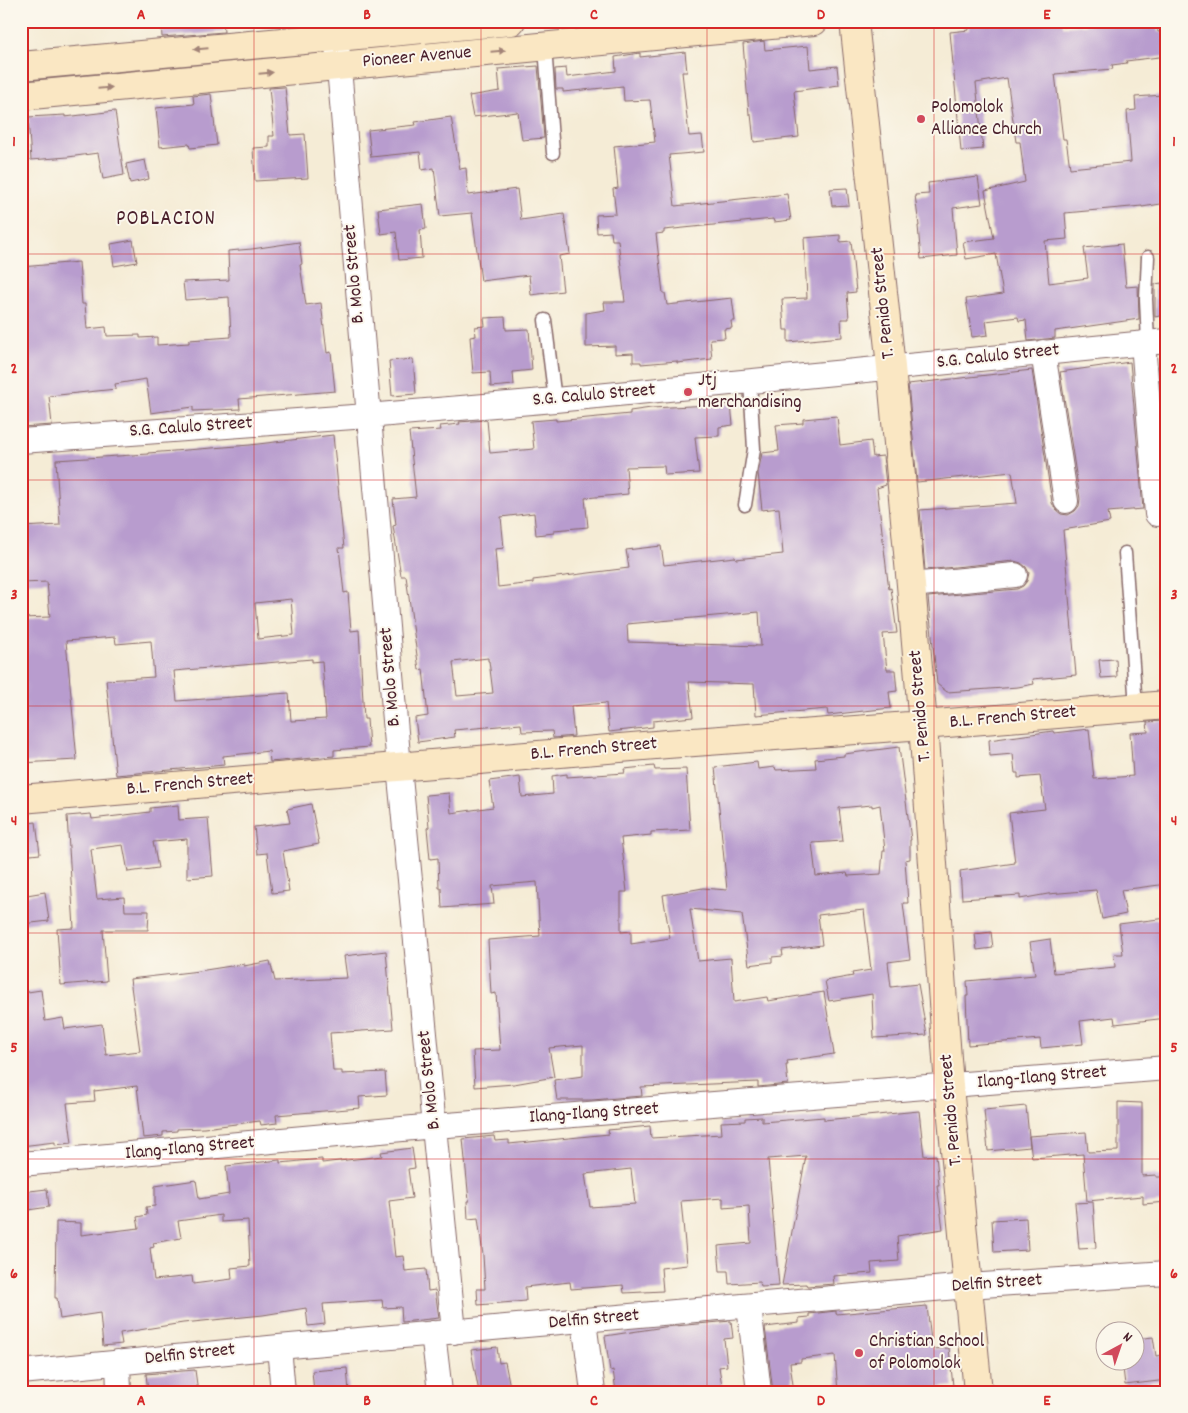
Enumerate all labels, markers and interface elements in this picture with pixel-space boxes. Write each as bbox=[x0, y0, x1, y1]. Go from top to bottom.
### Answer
text: A bbox=[137, 4, 146, 27]
text: B bbox=[363, 4, 371, 27]
text: C bbox=[590, 4, 598, 27]
text: D bbox=[817, 4, 826, 27]
text: E bbox=[1043, 4, 1051, 27]
street label: Pioneer Avenue bbox=[361, 40, 473, 76]
one-way arrow bbox=[192, 46, 208, 54]
one-way arrow bbox=[490, 47, 506, 55]
one-way arrow bbox=[259, 68, 275, 76]
one-way arrow bbox=[97, 84, 113, 92]
place label: Polomolok Alliance Church bbox=[931, 95, 1042, 144]
marker: Polomolok Alliance Church bbox=[915, 113, 927, 125]
text: 1 bbox=[12, 131, 16, 154]
text: 1 bbox=[1172, 131, 1176, 154]
district label: POBLACION bbox=[116, 205, 216, 235]
street label: B. Molo Street bbox=[337, 223, 373, 325]
street label: T. Penido Street bbox=[865, 246, 903, 360]
street label: S.G. Calulo Street bbox=[935, 337, 1061, 377]
text: 2 bbox=[11, 358, 18, 381]
text: 2 bbox=[1171, 358, 1178, 381]
place label: Jtj merchandising bbox=[698, 368, 801, 417]
street label: S.G. Calulo Street bbox=[531, 377, 657, 415]
marker: Jtj merchandising bbox=[682, 386, 694, 398]
street label: S.G. Calulo Street bbox=[129, 410, 253, 446]
text: 3 bbox=[10, 584, 18, 607]
text: 3 bbox=[1170, 584, 1178, 607]
street label: B. Molo Street bbox=[373, 626, 409, 728]
street label: T. Penido Street bbox=[903, 649, 939, 763]
street label: B.L. French Street bbox=[949, 699, 1077, 737]
street label: B.L. French Street bbox=[530, 731, 658, 769]
street label: B.L. French Street bbox=[126, 766, 254, 804]
text: 4 bbox=[11, 810, 17, 833]
text: 4 bbox=[1171, 810, 1177, 833]
street label: B. Molo Street bbox=[411, 1029, 449, 1131]
text: 5 bbox=[10, 1037, 18, 1060]
text: 5 bbox=[1170, 1037, 1178, 1060]
street label: T. Penido Street bbox=[934, 1053, 970, 1167]
street label: Ilang-Ilang Street bbox=[976, 1059, 1108, 1097]
street label: Ilang-Ilang Street bbox=[528, 1096, 660, 1132]
street label: Ilang-Ilang Street bbox=[124, 1130, 256, 1168]
text: 6 bbox=[10, 1263, 18, 1286]
text: 6 bbox=[1170, 1263, 1178, 1286]
street label: Delfin Street bbox=[951, 1267, 1043, 1301]
street label: Delfin Street bbox=[548, 1303, 640, 1337]
north arrow bbox=[1096, 1320, 1146, 1370]
text: N bbox=[1118, 1328, 1136, 1348]
place label: Christian School of Polomolok bbox=[869, 1329, 985, 1378]
street label: Delfin Street bbox=[143, 1337, 237, 1373]
marker: Christian School of Polomolok bbox=[853, 1347, 865, 1359]
text: A bbox=[137, 1390, 146, 1413]
text: B bbox=[363, 1390, 371, 1413]
text: C bbox=[590, 1390, 598, 1413]
text: D bbox=[817, 1390, 826, 1413]
text: E bbox=[1043, 1390, 1051, 1413]

